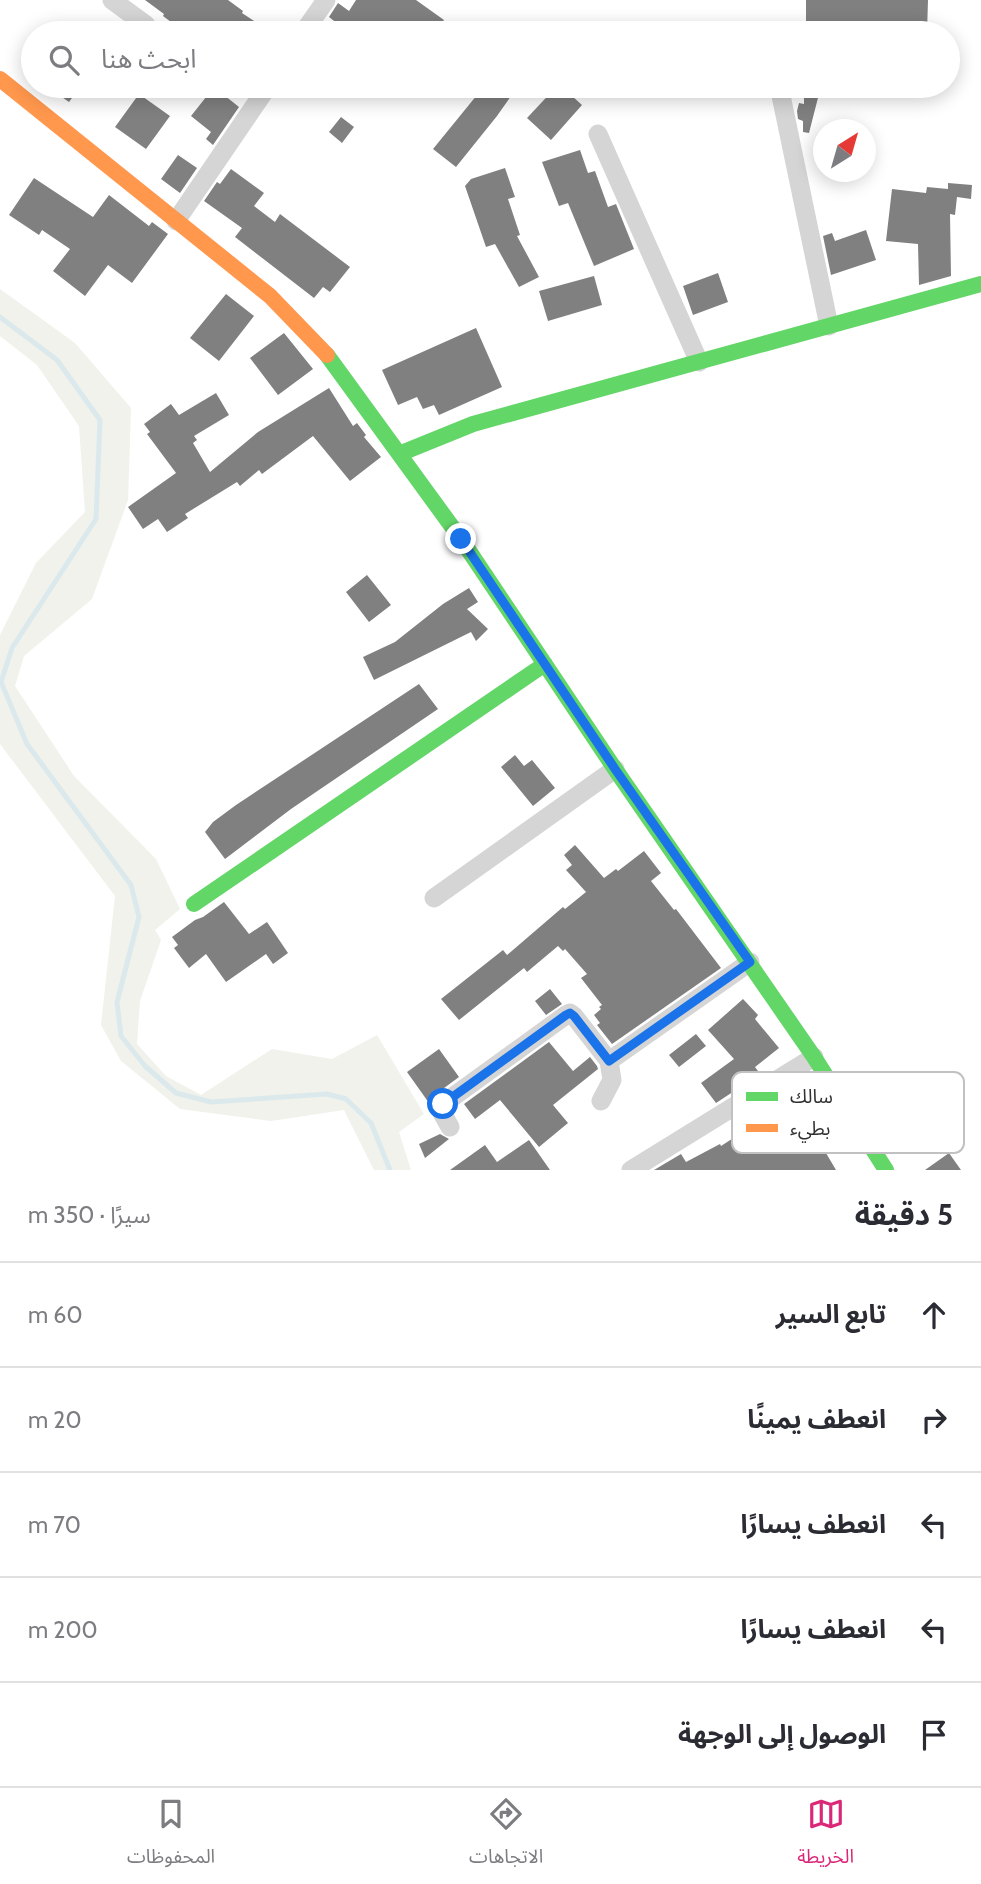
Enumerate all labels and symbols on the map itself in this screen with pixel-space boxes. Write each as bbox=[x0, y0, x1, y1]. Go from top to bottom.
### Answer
north arrow bbox=[813, 119, 876, 182]
route end bbox=[445, 523, 476, 554]
legend bbox=[732, 1072, 964, 1153]
text: سالك bbox=[790, 1085, 833, 1108]
route start bbox=[427, 1088, 458, 1119]
text: بطيء bbox=[790, 1117, 830, 1143]

